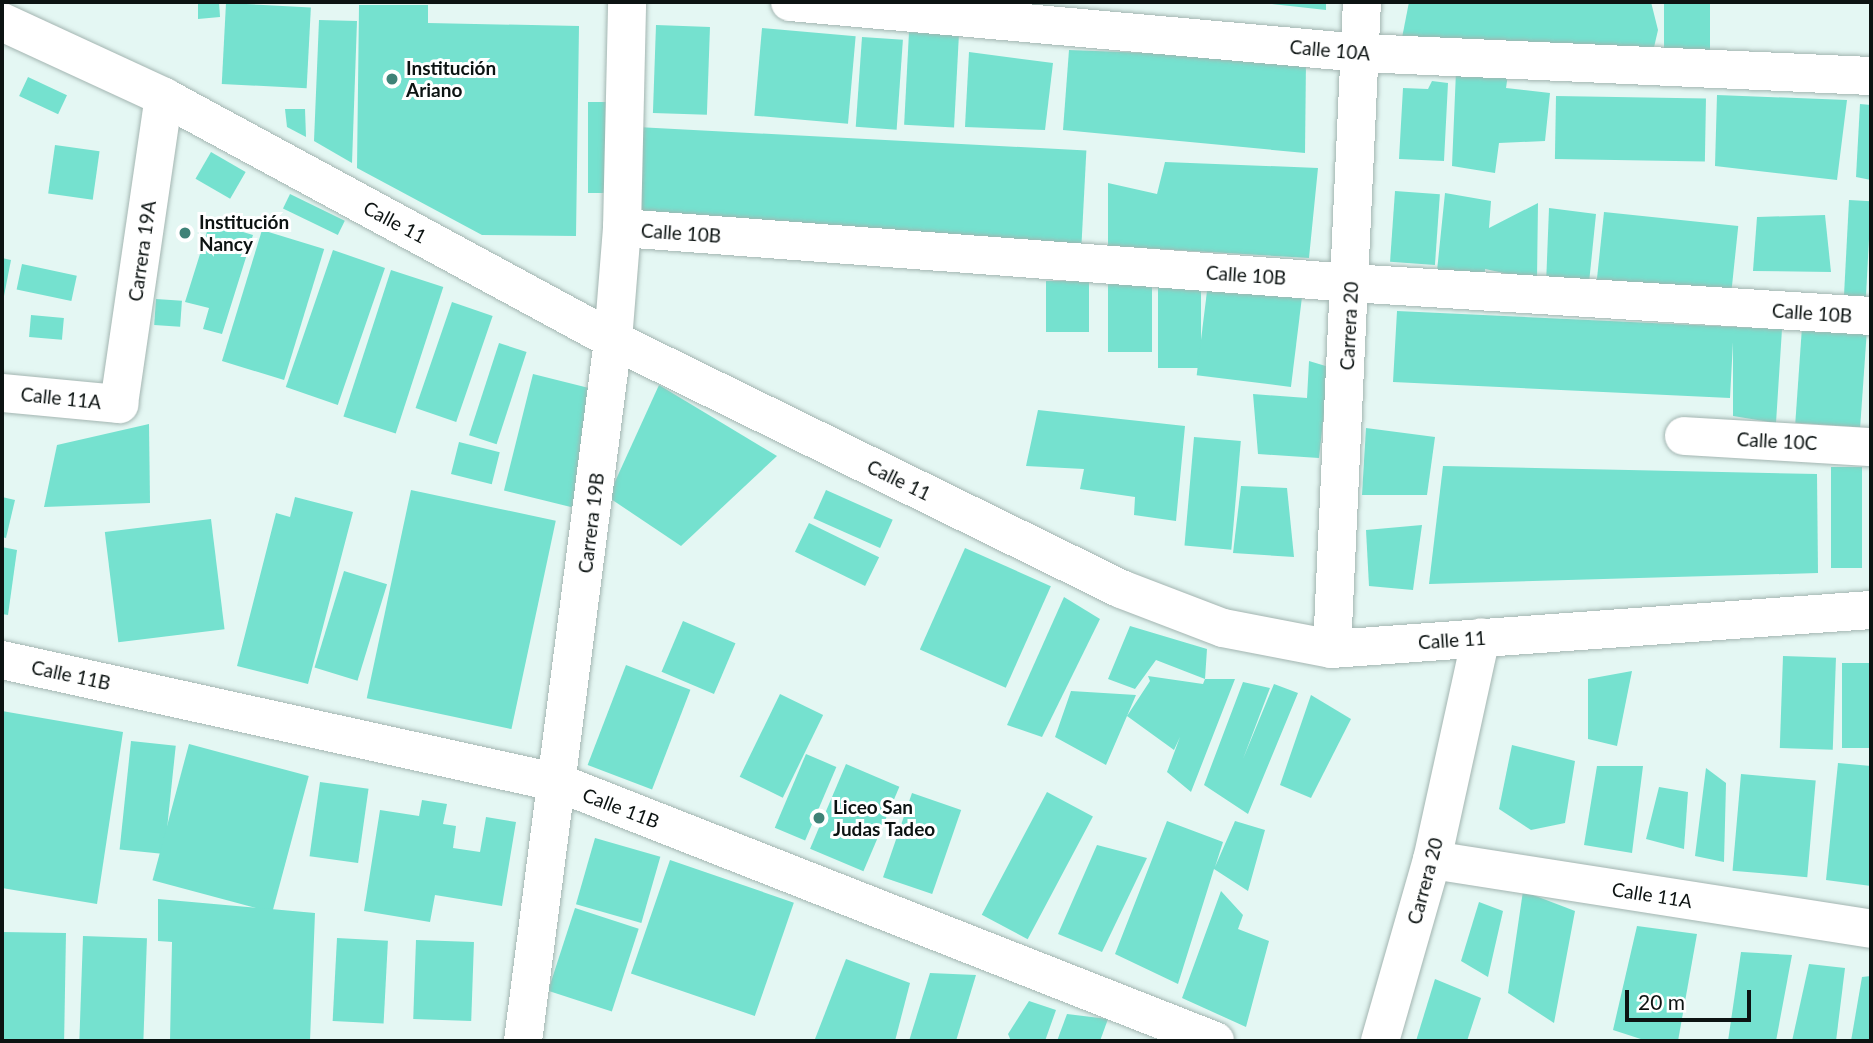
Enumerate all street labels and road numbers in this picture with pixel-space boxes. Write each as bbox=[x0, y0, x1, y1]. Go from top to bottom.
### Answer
street label: Calle 10A bbox=[1289, 35, 1371, 65]
street label: Calle 11 bbox=[360, 196, 430, 248]
street label: Carrera 19A bbox=[124, 199, 160, 303]
street label: Calle 10B bbox=[640, 219, 722, 247]
street label: Calle 10B bbox=[1205, 261, 1287, 289]
street label: Carrera 20 bbox=[1335, 281, 1363, 371]
street label: Calle 10B bbox=[1771, 299, 1853, 327]
street label: Calle 11A bbox=[20, 382, 102, 414]
street label: Calle 10C bbox=[1736, 428, 1818, 454]
street label: Calle 11 bbox=[863, 455, 935, 505]
street label: Carrera 19B bbox=[574, 471, 608, 575]
street label: Calle 11 bbox=[1417, 626, 1487, 654]
street label: Calle 11B bbox=[29, 655, 113, 695]
street label: Calle 11B bbox=[579, 783, 663, 833]
street label: Carrera 20 bbox=[1403, 835, 1447, 927]
street label: Calle 11A bbox=[1610, 877, 1694, 913]

